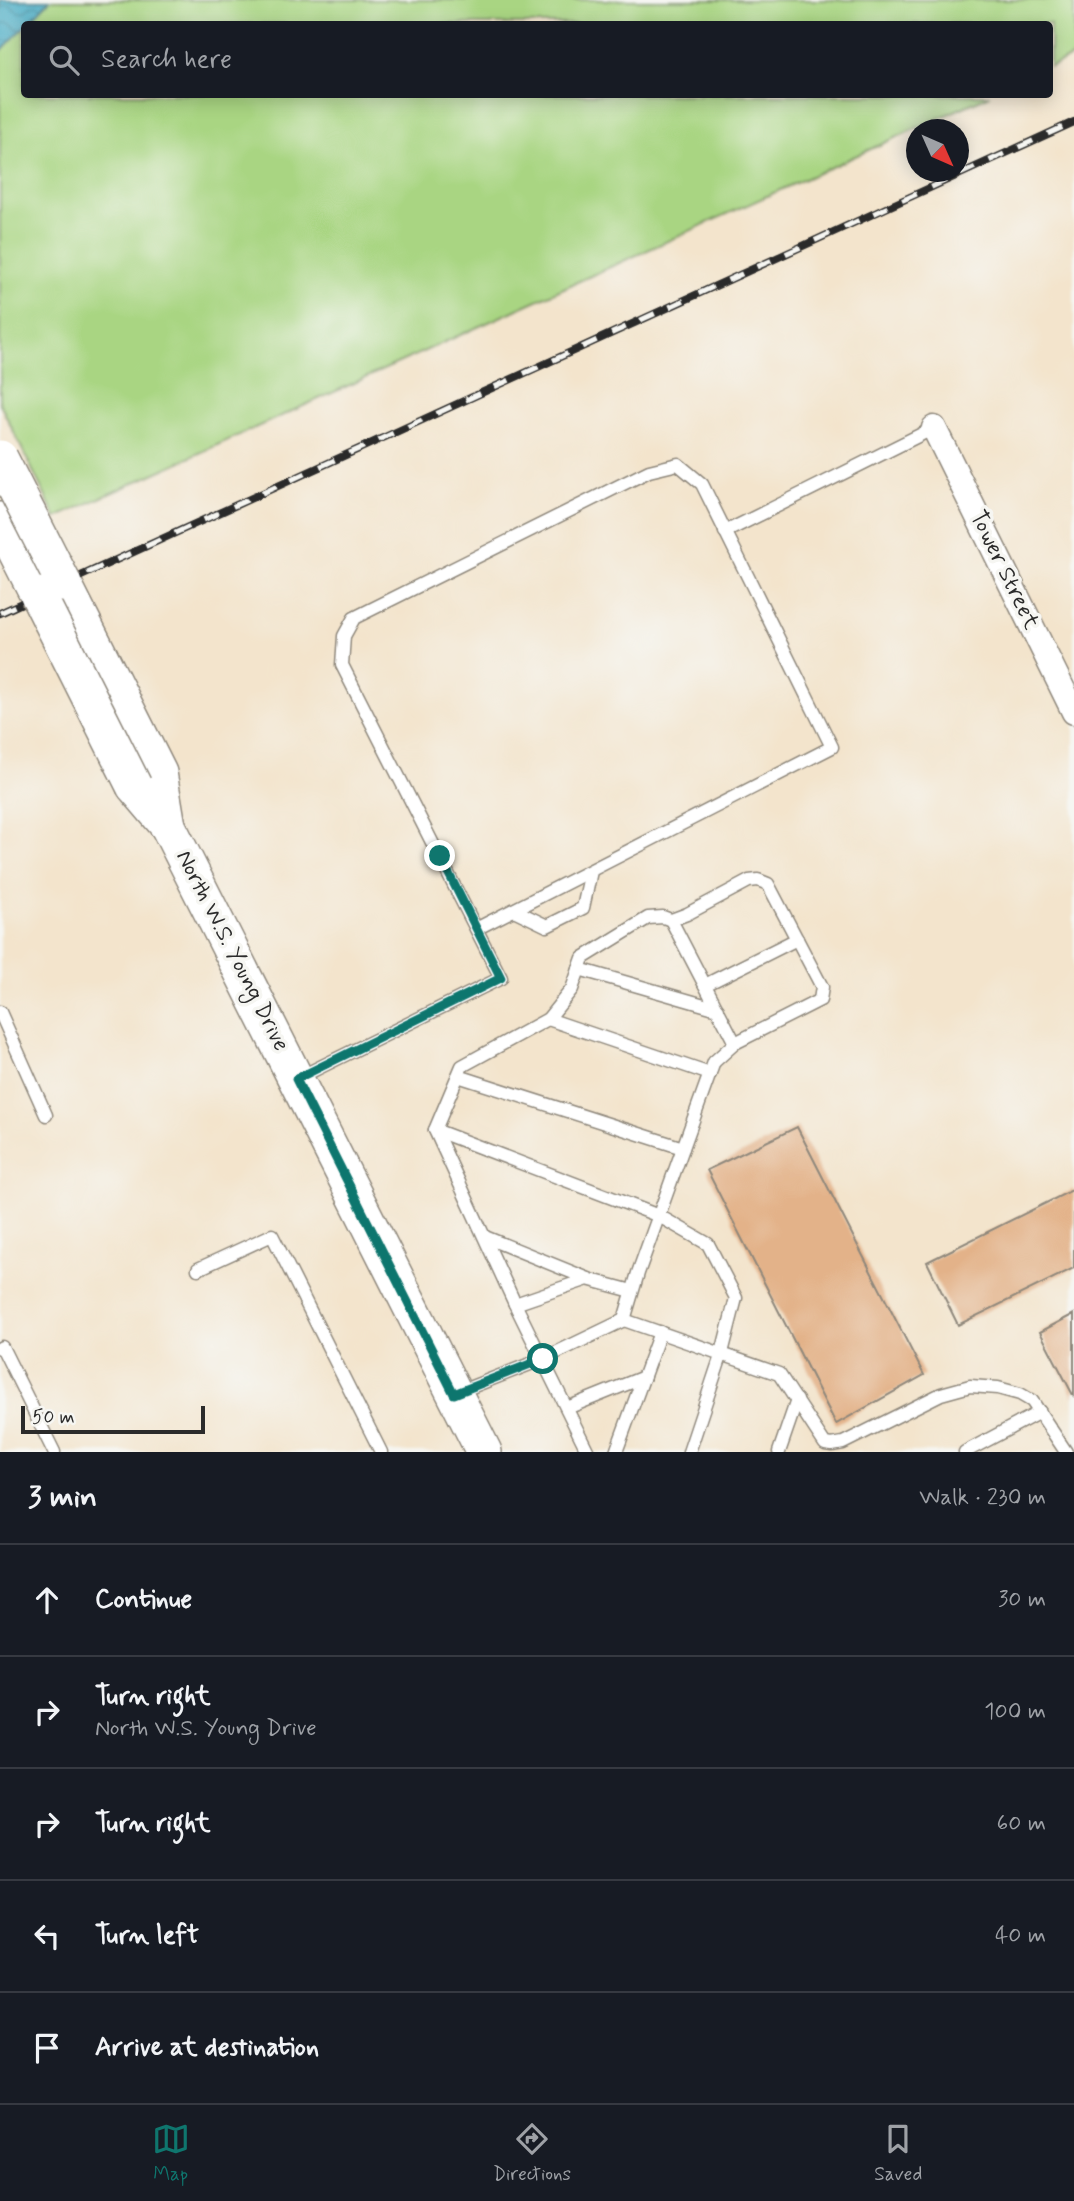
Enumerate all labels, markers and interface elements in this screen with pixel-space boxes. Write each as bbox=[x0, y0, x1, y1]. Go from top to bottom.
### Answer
search box bbox=[21, 21, 1053, 98]
icon: search bbox=[45, 41, 83, 79]
text: Search here bbox=[101, 43, 232, 77]
north arrow bbox=[906, 119, 969, 182]
street label: Tower Street bbox=[962, 505, 1046, 635]
route end bbox=[424, 840, 455, 871]
street label: North W.S. Young Drive bbox=[167, 845, 296, 1057]
route start bbox=[527, 1343, 558, 1374]
scale bar bbox=[21, 1403, 205, 1435]
text: 50 m bbox=[32, 1405, 75, 1430]
text: 3 min bbox=[28, 1478, 97, 1517]
text: Walk · 230 m bbox=[919, 1483, 1046, 1513]
icon: ahead bbox=[28, 1581, 66, 1619]
text: Continue bbox=[95, 1583, 192, 1617]
text: 30 m bbox=[998, 1585, 1046, 1615]
text: Turn right bbox=[95, 1680, 211, 1714]
icon: right bbox=[28, 1693, 66, 1731]
text: 100 m bbox=[984, 1697, 1046, 1727]
text: North W.S. Young Drive bbox=[95, 1714, 317, 1744]
icon: right bbox=[28, 1805, 66, 1843]
text: Turn right bbox=[95, 1807, 211, 1841]
text: 60 m bbox=[997, 1809, 1046, 1839]
icon: left bbox=[28, 1917, 66, 1955]
text: Turn left bbox=[95, 1919, 199, 1953]
text: 40 m bbox=[995, 1921, 1046, 1951]
icon: arrive bbox=[28, 2029, 66, 2067]
text: Arrive at destination bbox=[95, 2031, 319, 2065]
tab: Map bbox=[152, 2120, 190, 2187]
tab: Directions bbox=[493, 2120, 571, 2187]
tab: Saved bbox=[874, 2120, 922, 2187]

